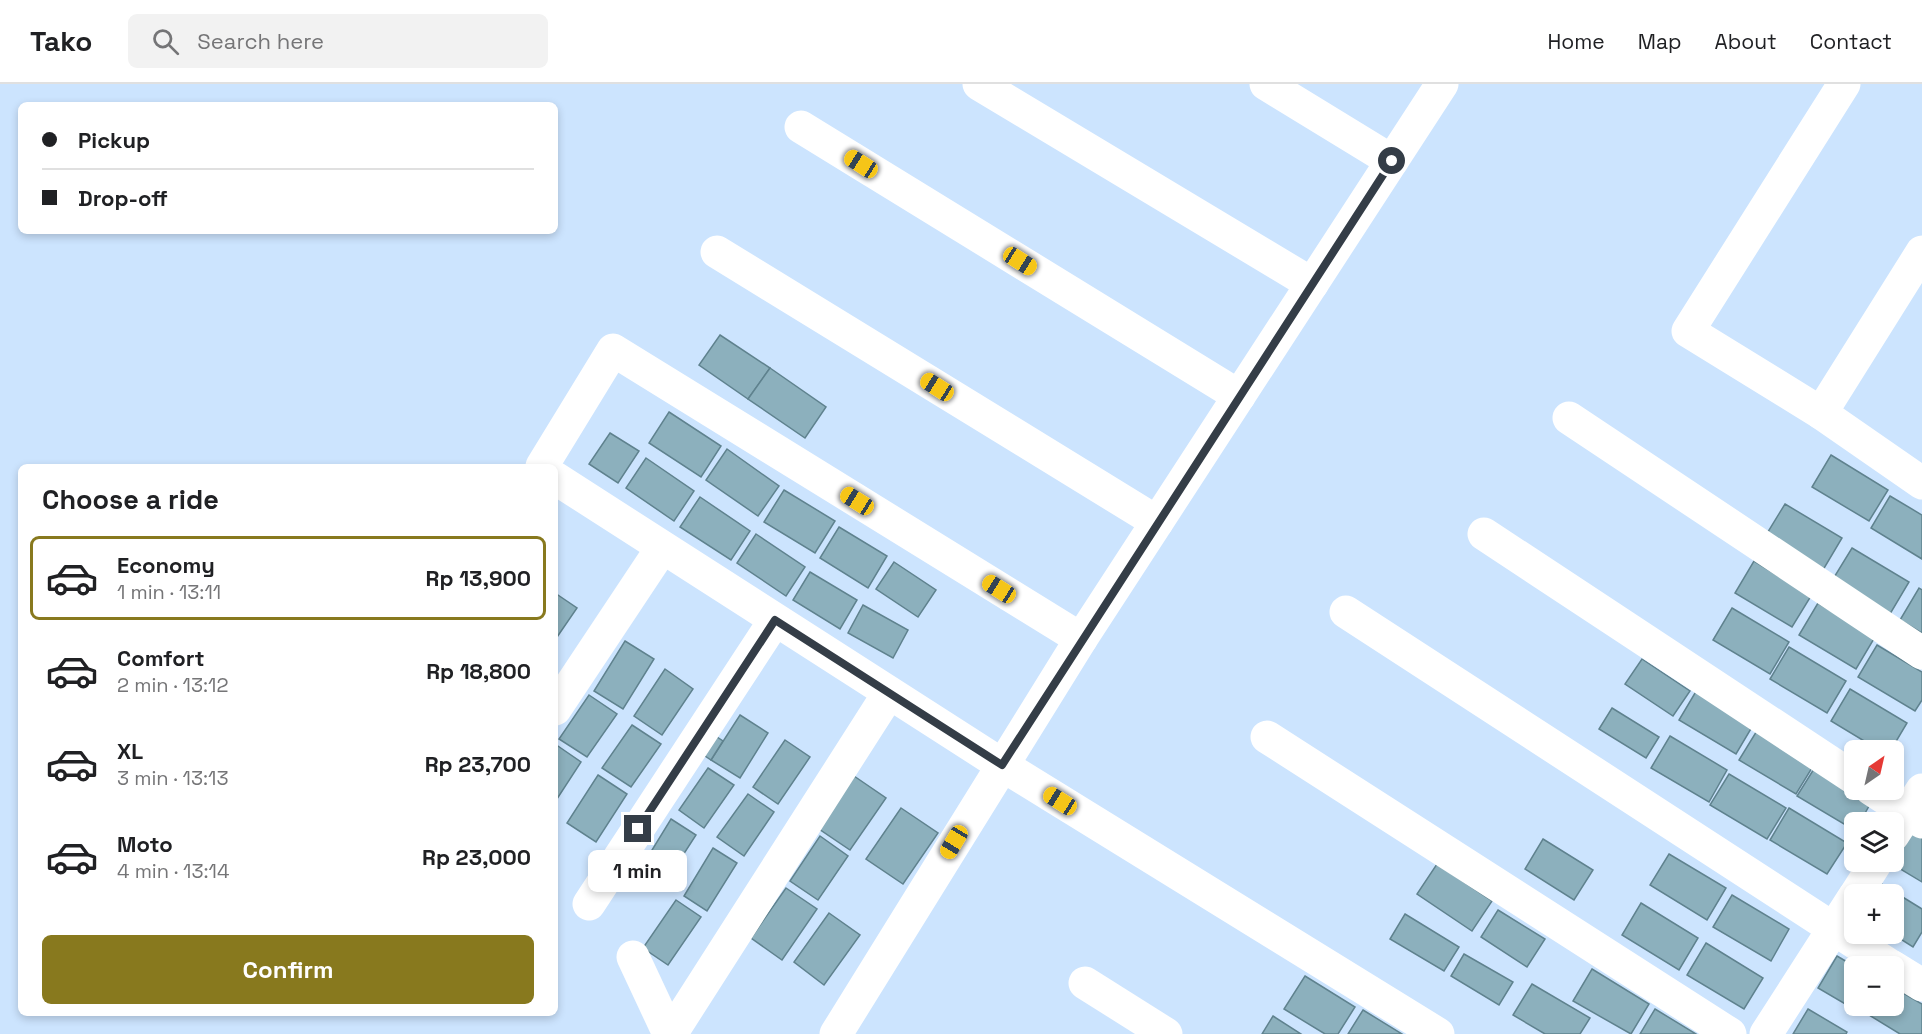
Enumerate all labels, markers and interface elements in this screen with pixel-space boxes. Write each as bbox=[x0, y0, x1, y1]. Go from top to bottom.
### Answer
search box bbox=[128, 14, 548, 68]
text: Tako bbox=[30, 23, 92, 59]
icon: search bbox=[149, 25, 182, 58]
text: Search here bbox=[197, 27, 324, 55]
text: Home bbox=[1547, 28, 1605, 55]
text: Map bbox=[1638, 28, 1682, 55]
text: About bbox=[1715, 28, 1777, 55]
text: Contact bbox=[1810, 28, 1892, 55]
text: Pickup bbox=[78, 126, 150, 154]
car bbox=[841, 147, 881, 181]
route start bbox=[1378, 147, 1405, 174]
text: Drop-off bbox=[78, 184, 168, 212]
car bbox=[1000, 244, 1040, 278]
car bbox=[917, 370, 957, 404]
text: Choose a ride bbox=[42, 482, 219, 517]
car bbox=[837, 484, 877, 518]
icon: car bbox=[45, 551, 99, 605]
text: Economy bbox=[117, 551, 215, 579]
text: Rp 13,900 bbox=[426, 564, 531, 592]
car bbox=[979, 572, 1019, 606]
text: 1 min · 13:11 bbox=[117, 579, 221, 605]
icon: car bbox=[45, 644, 99, 698]
text: Comfort bbox=[117, 644, 205, 672]
text: Rp 18,800 bbox=[426, 657, 531, 685]
text: 2 min · 13:12 bbox=[117, 672, 229, 698]
icon: car bbox=[45, 737, 99, 791]
text: XL bbox=[117, 737, 143, 765]
north arrow bbox=[1844, 740, 1904, 800]
map controls bbox=[1844, 740, 1904, 1016]
text: Rp 23,700 bbox=[425, 750, 531, 778]
text: 3 min · 13:13 bbox=[117, 765, 229, 791]
car bbox=[1040, 784, 1080, 818]
button: layers bbox=[1844, 812, 1904, 872]
route end bbox=[624, 815, 651, 842]
car bbox=[937, 822, 971, 862]
icon: car bbox=[45, 830, 99, 884]
text: Moto bbox=[117, 830, 173, 858]
text: Rp 23,000 bbox=[422, 843, 531, 871]
callout: 1 min bbox=[588, 850, 688, 892]
text: 4 min · 13:14 bbox=[117, 858, 229, 884]
text: 1 min bbox=[613, 858, 662, 884]
button: + bbox=[1844, 884, 1904, 944]
button: Confirm bbox=[42, 935, 534, 1004]
button: − bbox=[1844, 956, 1904, 1016]

